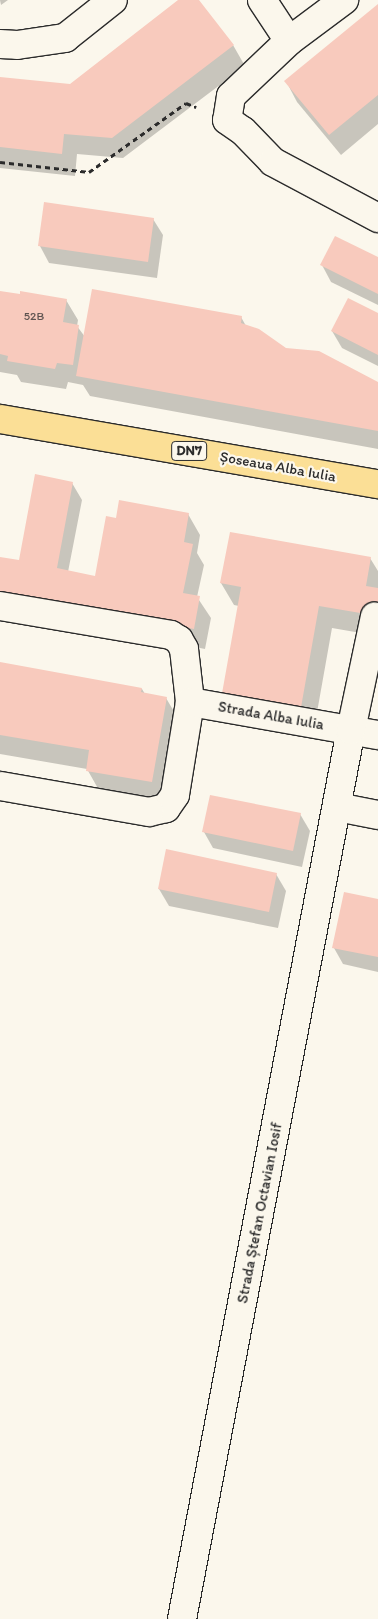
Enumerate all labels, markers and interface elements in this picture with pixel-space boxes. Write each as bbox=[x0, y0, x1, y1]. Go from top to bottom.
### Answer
house number: 52B bbox=[24, 310, 44, 324]
road number: DN7 bbox=[170, 440, 208, 462]
street label: Șoseaua Alba Iulia bbox=[218, 448, 338, 486]
street label: Strada Alba Iulia bbox=[216, 698, 326, 734]
street label: Strada Ștefan Octavian Iosif bbox=[234, 1121, 286, 1305]

